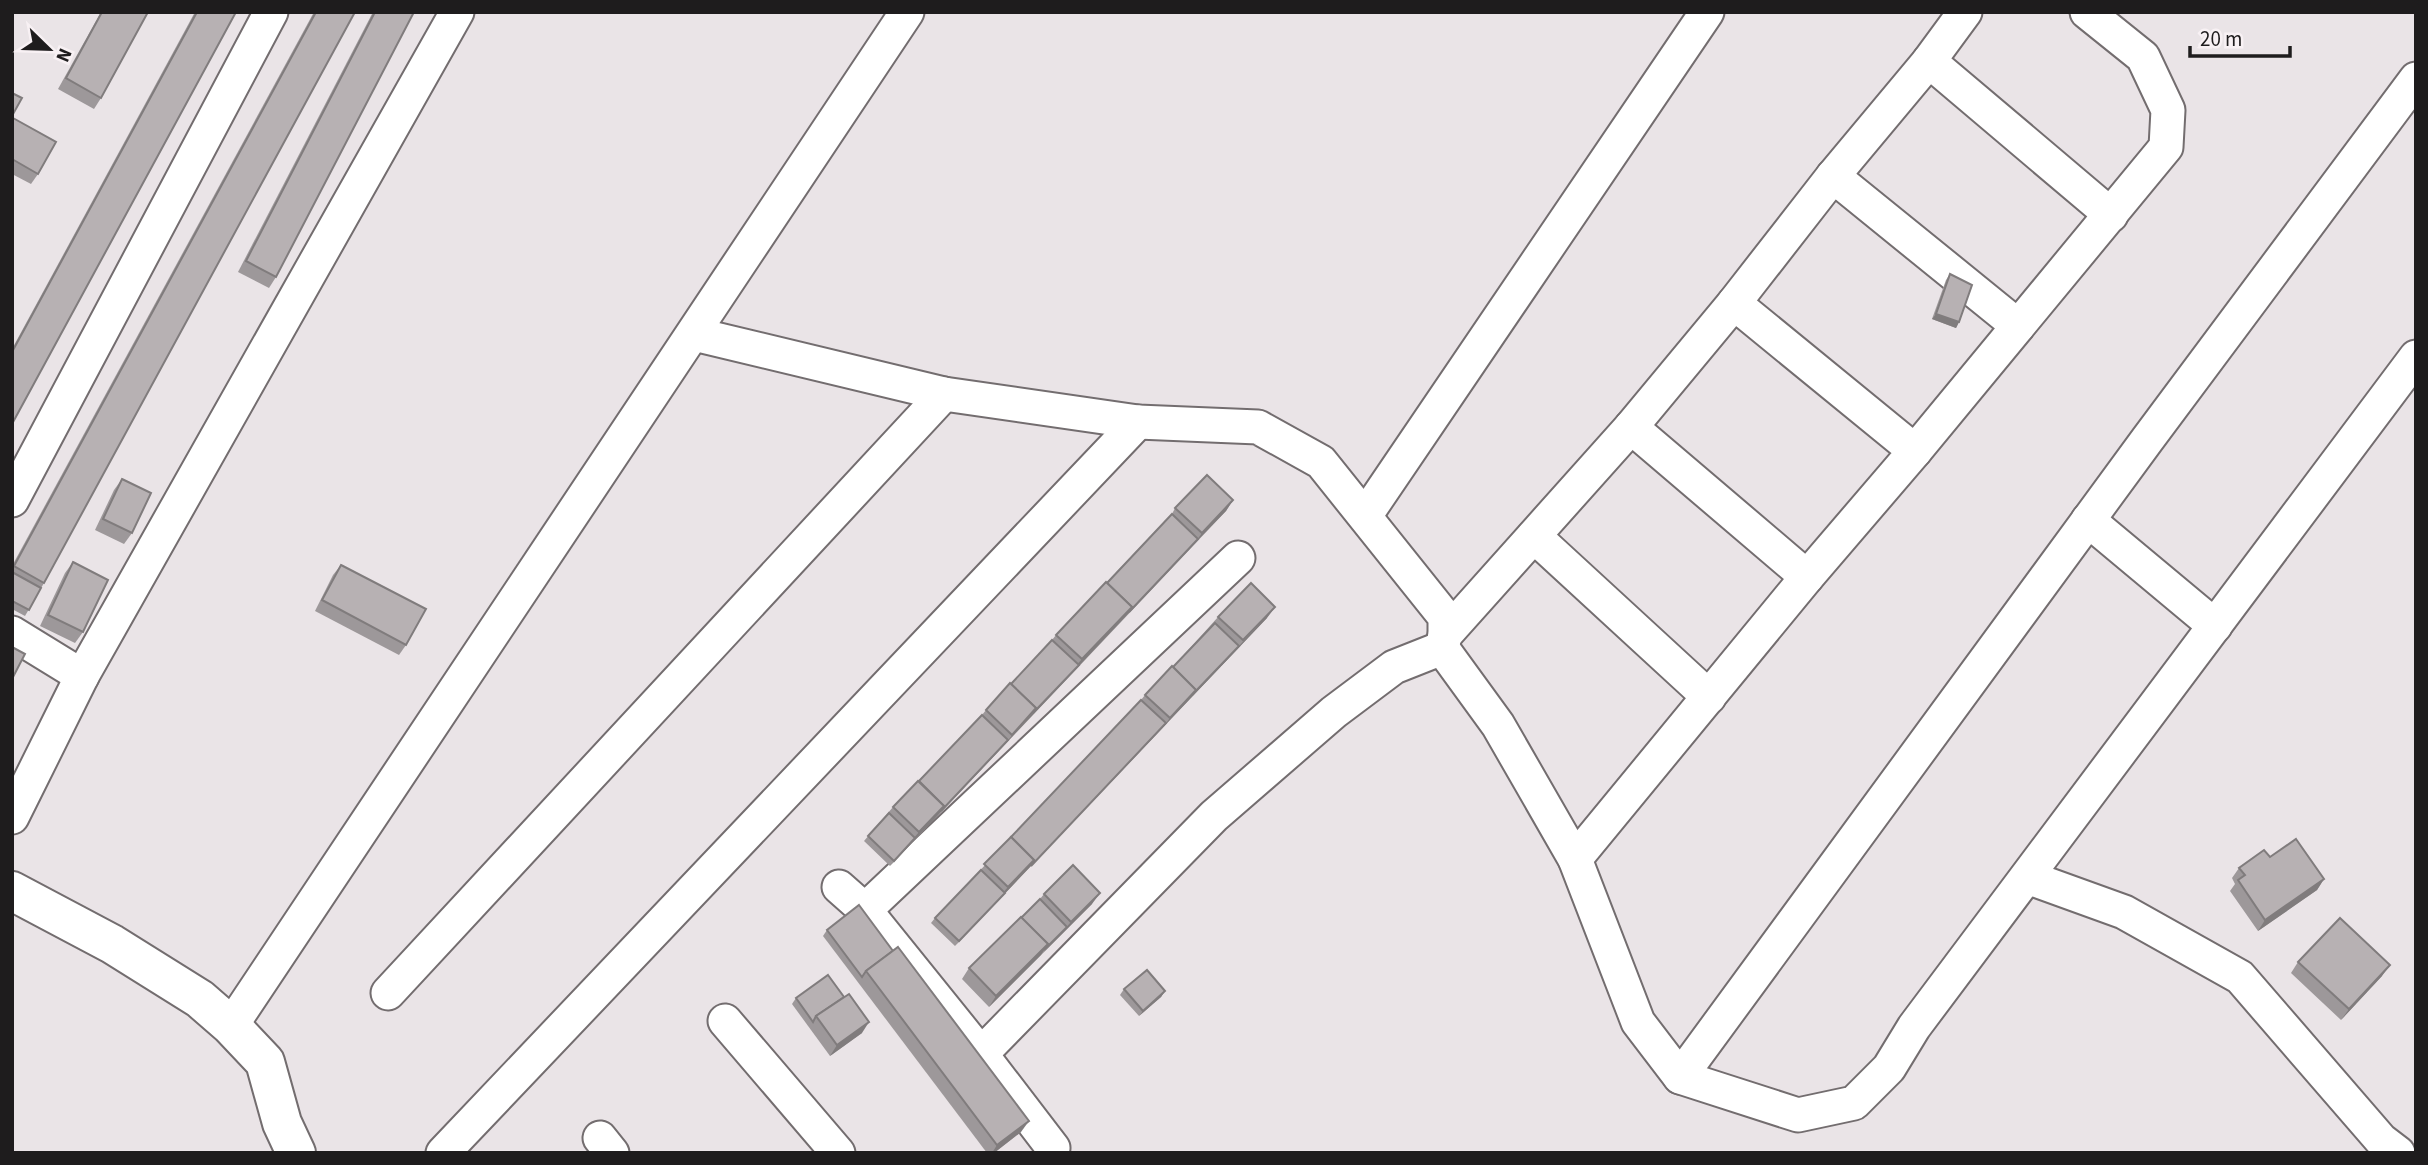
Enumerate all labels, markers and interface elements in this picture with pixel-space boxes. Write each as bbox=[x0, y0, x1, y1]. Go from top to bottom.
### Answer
north arrow bbox=[14, 14, 84, 84]
scale bar bbox=[2190, 14, 2290, 58]
text: 20 m bbox=[2200, 24, 2242, 54]
text: N bbox=[48, 44, 78, 66]

